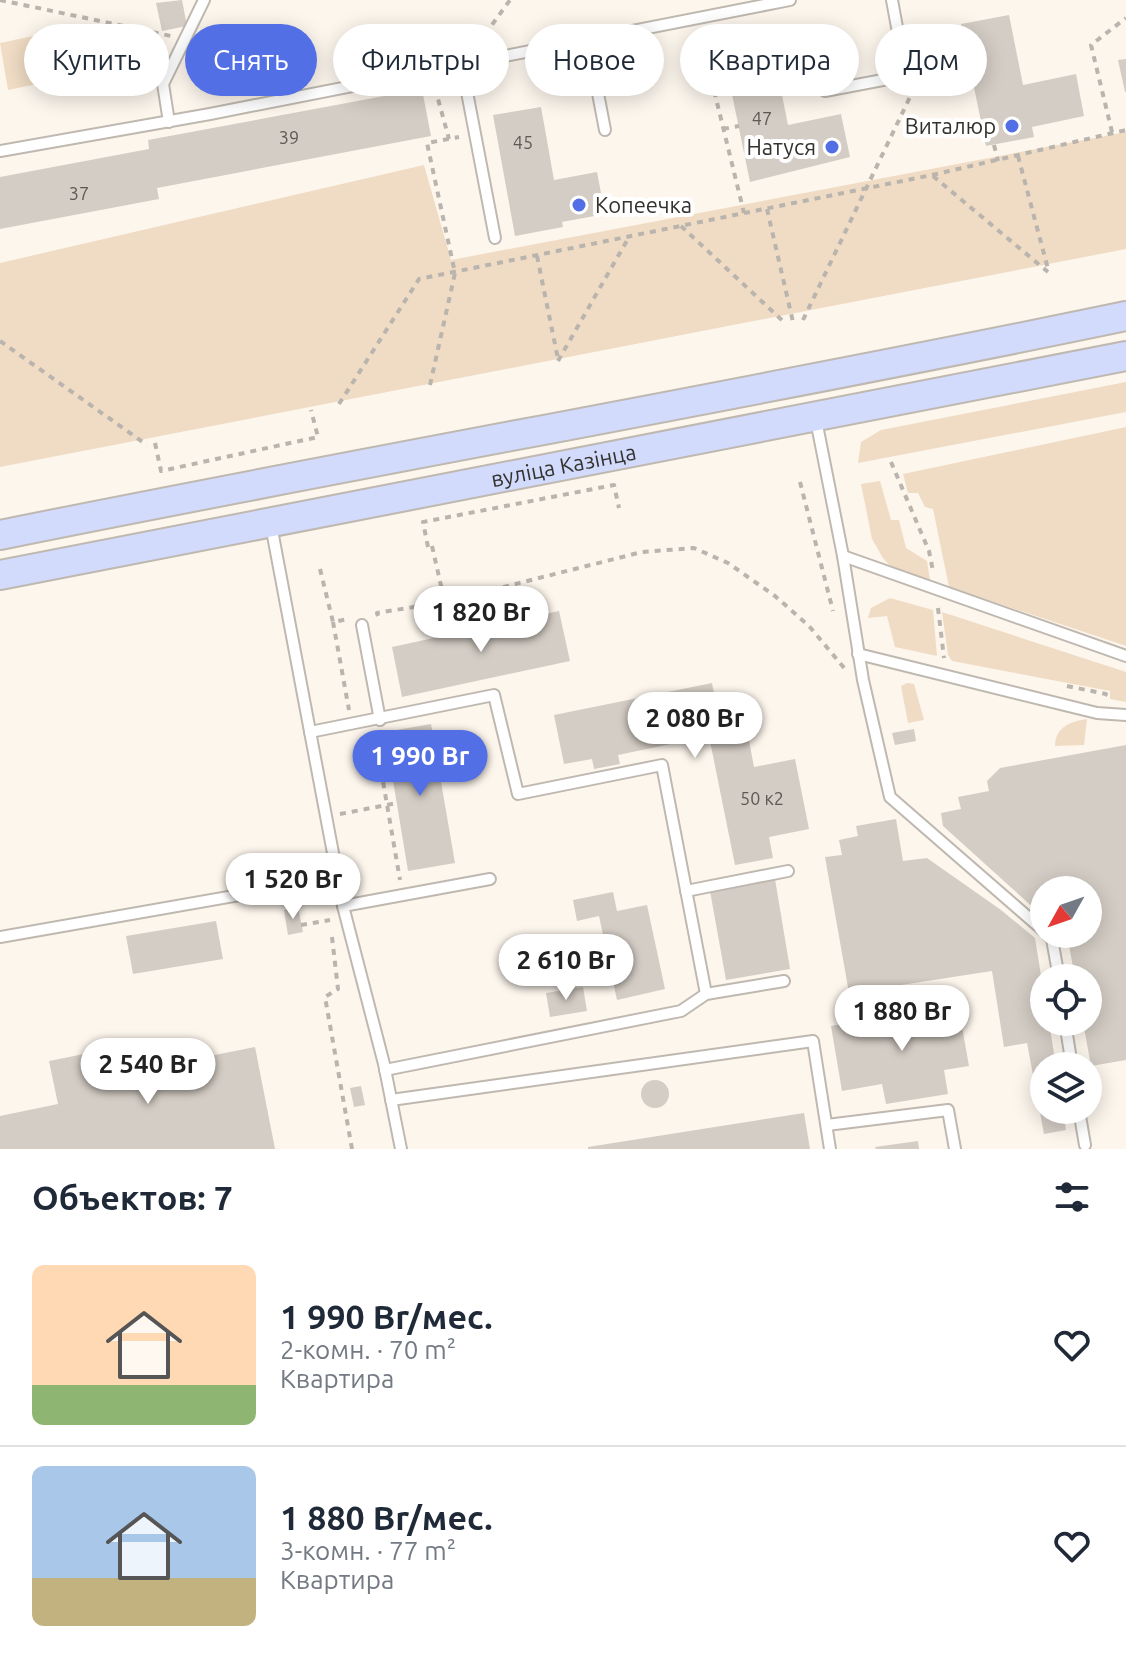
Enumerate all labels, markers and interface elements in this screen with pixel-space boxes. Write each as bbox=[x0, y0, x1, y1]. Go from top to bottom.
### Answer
chip: Купить bbox=[24, 24, 169, 96]
chip: Снять bbox=[185, 24, 317, 96]
chip: Фильтры bbox=[333, 24, 509, 96]
chip: Новое bbox=[525, 24, 664, 96]
chip: Квартира bbox=[680, 24, 859, 96]
chip: Дом bbox=[875, 24, 987, 96]
house number: 47 bbox=[752, 108, 772, 128]
place label: Виталюр bbox=[905, 113, 996, 138]
marker: Виталюр bbox=[1003, 117, 1021, 135]
house number: 39 bbox=[279, 127, 299, 147]
house number: 45 bbox=[513, 132, 533, 152]
place label: Натуся bbox=[746, 134, 816, 159]
marker: Натуся bbox=[823, 138, 841, 156]
house number: 37 bbox=[69, 183, 89, 203]
place label: Копеечка bbox=[595, 192, 692, 217]
marker: Копеечка bbox=[570, 196, 588, 214]
street label: вуліца Казінца bbox=[489, 439, 638, 491]
pin: 1 820 Br bbox=[398, 586, 564, 654]
text: 1 820 Br bbox=[432, 597, 530, 626]
pin: 2 080 Br bbox=[612, 692, 778, 760]
text: 2 080 Br bbox=[646, 703, 744, 732]
pin: 1 990 Br bbox=[337, 730, 503, 798]
text: 1 990 Br bbox=[371, 741, 469, 770]
house number: 50 к2 bbox=[740, 788, 784, 808]
pin: 1 520 Br bbox=[210, 853, 376, 921]
text: 1 520 Br bbox=[244, 864, 342, 893]
north arrow bbox=[1030, 876, 1102, 948]
map controls bbox=[1030, 876, 1102, 1124]
pin: 2 610 Br bbox=[483, 934, 649, 1002]
text: 2 610 Br bbox=[517, 945, 615, 974]
button: locate bbox=[1030, 964, 1102, 1036]
pin: 1 880 Br bbox=[819, 985, 985, 1053]
text: 1 880 Br bbox=[853, 996, 951, 1025]
pin: 2 540 Br bbox=[65, 1038, 231, 1106]
text: 2 540 Br bbox=[99, 1049, 197, 1078]
button: layers bbox=[1030, 1052, 1102, 1124]
icon: filters bbox=[1050, 1175, 1094, 1219]
text: Объектов: 7 bbox=[32, 1178, 233, 1216]
icon: home bbox=[96, 1297, 192, 1393]
text: 1 990 Br/мес. bbox=[280, 1297, 493, 1335]
icon: heart bbox=[1050, 1323, 1094, 1367]
text: 2-комн. · 70 m² bbox=[280, 1335, 456, 1364]
text: Квартира bbox=[280, 1364, 394, 1393]
icon: home bbox=[96, 1498, 192, 1594]
text: 1 880 Br/мес. bbox=[280, 1498, 493, 1536]
icon: heart bbox=[1050, 1524, 1094, 1568]
text: 3-комн. · 77 m² bbox=[280, 1536, 456, 1565]
text: Квартира bbox=[280, 1565, 394, 1594]

